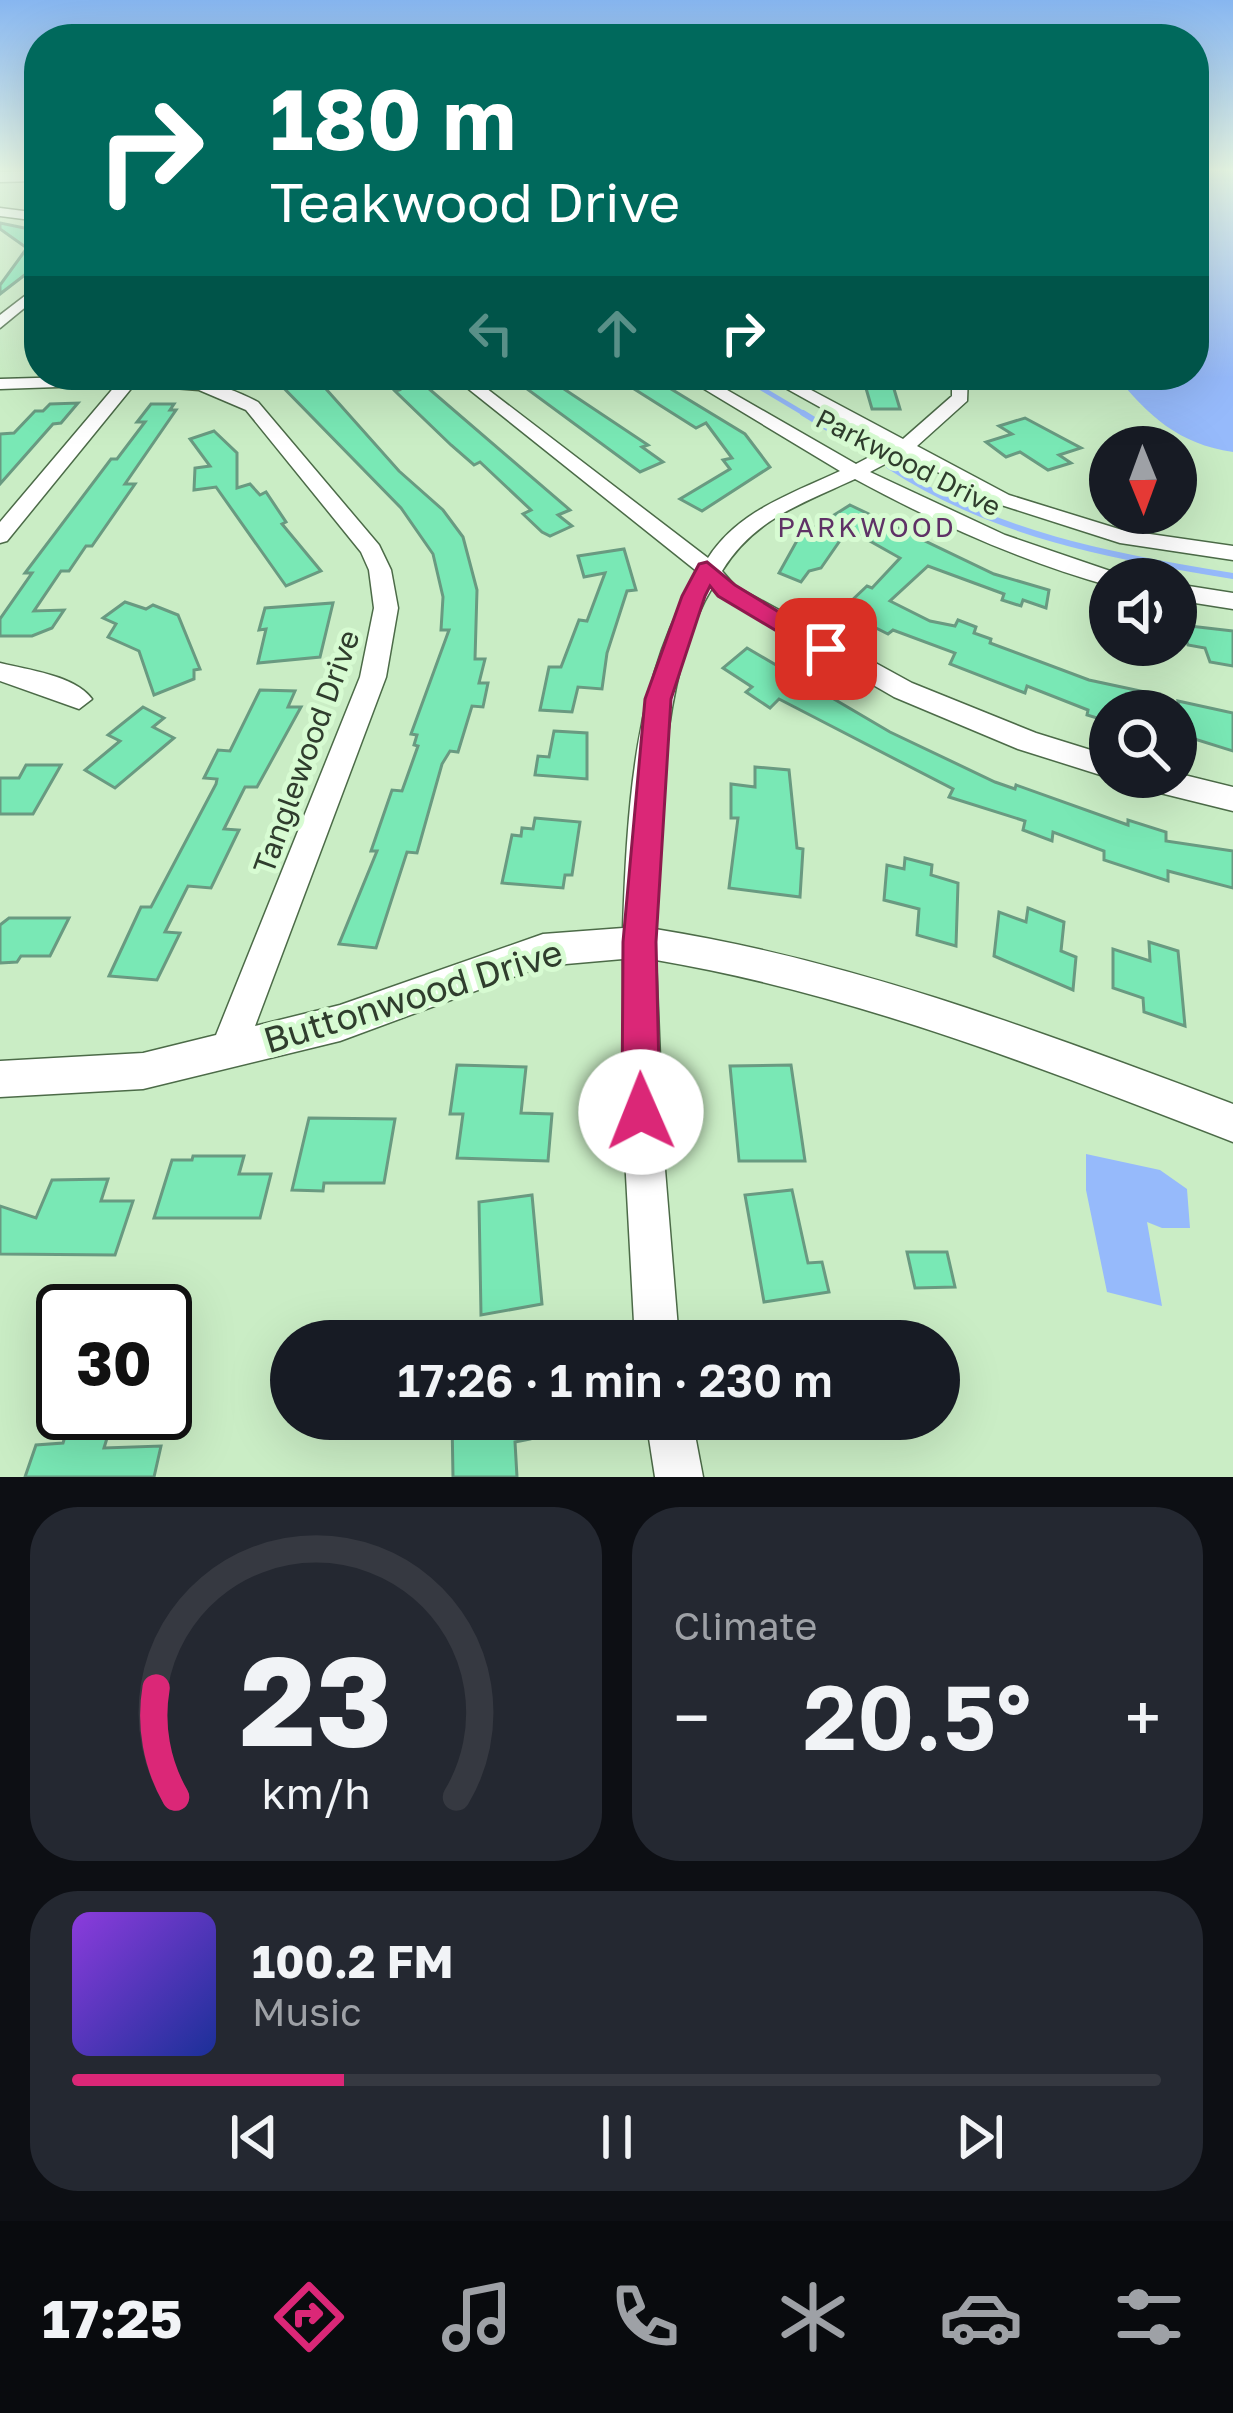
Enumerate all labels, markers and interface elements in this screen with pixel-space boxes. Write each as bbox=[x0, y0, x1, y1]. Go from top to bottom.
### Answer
text: 180 m bbox=[270, 68, 516, 168]
icon: right bbox=[72, 72, 228, 228]
text: Teakwood Drive bbox=[270, 169, 680, 234]
icon: left bbox=[458, 300, 524, 366]
icon: ahead bbox=[584, 300, 650, 366]
icon: right bbox=[710, 300, 776, 366]
street label: Parkwood Drive bbox=[811, 402, 1006, 522]
north arrow bbox=[1089, 426, 1197, 534]
map controls bbox=[1089, 426, 1197, 798]
district label: PARKWOOD bbox=[777, 511, 957, 543]
button: sound bbox=[1089, 558, 1197, 666]
pin bbox=[775, 598, 877, 700]
icon: arrive bbox=[793, 616, 859, 682]
street label: Tanglewood Drive bbox=[245, 625, 367, 878]
button: search bbox=[1089, 690, 1197, 798]
street label: Buttonwood Drive bbox=[258, 930, 567, 1061]
position arrow bbox=[578, 1049, 704, 1175]
speed limit sign: 30 bbox=[36, 1284, 192, 1440]
text: 17:26 · 1 min · 230 m bbox=[397, 1353, 833, 1407]
text: Climate bbox=[674, 1602, 817, 1649]
text: 23 bbox=[240, 1624, 392, 1773]
text: 20.5° bbox=[803, 1662, 1031, 1770]
text: − bbox=[674, 1677, 710, 1757]
text: + bbox=[1125, 1677, 1161, 1757]
text: km/h bbox=[261, 1767, 370, 1818]
text: 100.2 FM bbox=[252, 1934, 454, 1988]
text: Music bbox=[252, 1988, 362, 2035]
icon: previous bbox=[221, 2104, 287, 2170]
icon: pause bbox=[584, 2104, 650, 2170]
icon: next bbox=[947, 2104, 1013, 2170]
icon: directions bbox=[267, 2275, 351, 2359]
icon: music bbox=[435, 2275, 519, 2359]
icon: phone bbox=[603, 2275, 687, 2359]
icon: climate bbox=[771, 2275, 855, 2359]
icon: car bbox=[939, 2275, 1023, 2359]
icon: filters bbox=[1107, 2275, 1191, 2359]
text: 17:25 bbox=[42, 2285, 182, 2350]

